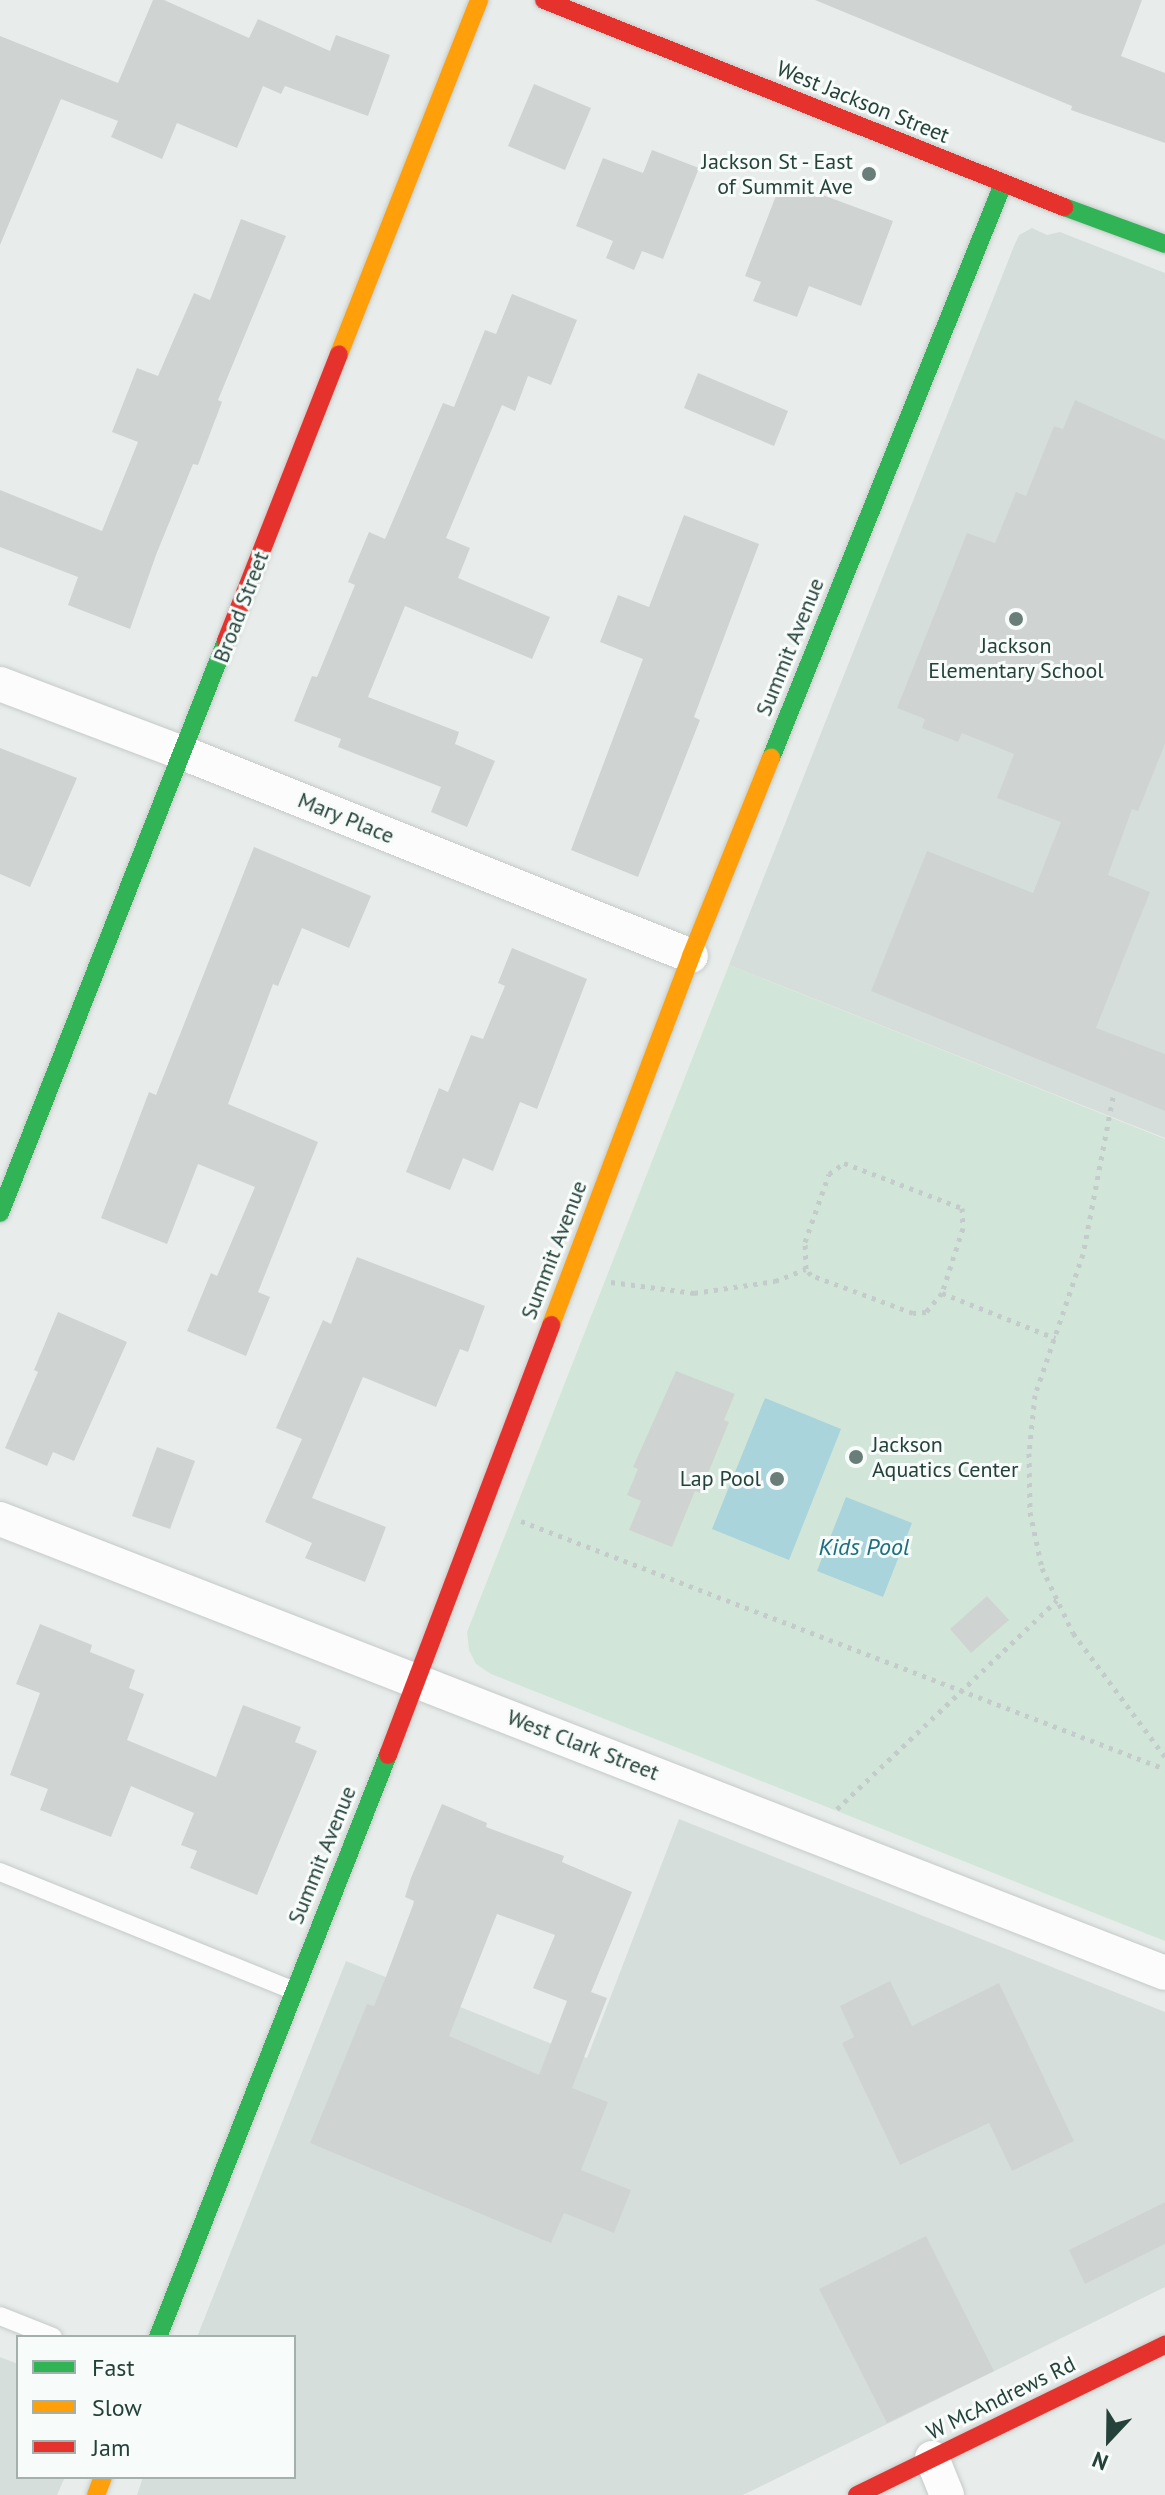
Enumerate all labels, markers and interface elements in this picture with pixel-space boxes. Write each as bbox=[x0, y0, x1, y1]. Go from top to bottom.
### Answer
street label: West Jackson Street bbox=[773, 55, 953, 149]
place label: Jackson St - East of Summit Ave bbox=[698, 148, 853, 200]
marker: Jackson St - East of Summit Ave bbox=[860, 165, 878, 183]
street label: Broad Street bbox=[208, 548, 274, 666]
street label: Summit Avenue bbox=[750, 574, 830, 720]
marker: Jackson Elementary School bbox=[1007, 610, 1025, 628]
place label: Jackson Elementary School bbox=[928, 632, 1104, 684]
street label: Mary Place bbox=[294, 787, 398, 849]
street label: Summit Avenue bbox=[515, 1177, 593, 1323]
place label: Jackson Aquatics Center bbox=[872, 1431, 1018, 1482]
marker: Jackson Aquatics Center bbox=[847, 1448, 865, 1466]
place label: Lap Pool bbox=[680, 1466, 761, 1492]
marker: Lap Pool bbox=[768, 1470, 786, 1488]
water label: Kids Pool bbox=[819, 1533, 909, 1561]
street label: West Clark Street bbox=[503, 1704, 663, 1786]
street label: Summit Avenue bbox=[282, 1782, 362, 1928]
legend bbox=[16, 2335, 296, 2479]
street label: W McAndrews Rd bbox=[922, 2350, 1080, 2446]
text: Fast bbox=[92, 2352, 135, 2383]
text: Slow bbox=[92, 2392, 142, 2423]
north arrow bbox=[1069, 2399, 1149, 2479]
text: Jam bbox=[92, 2432, 130, 2463]
text: N bbox=[1088, 2446, 1112, 2477]

